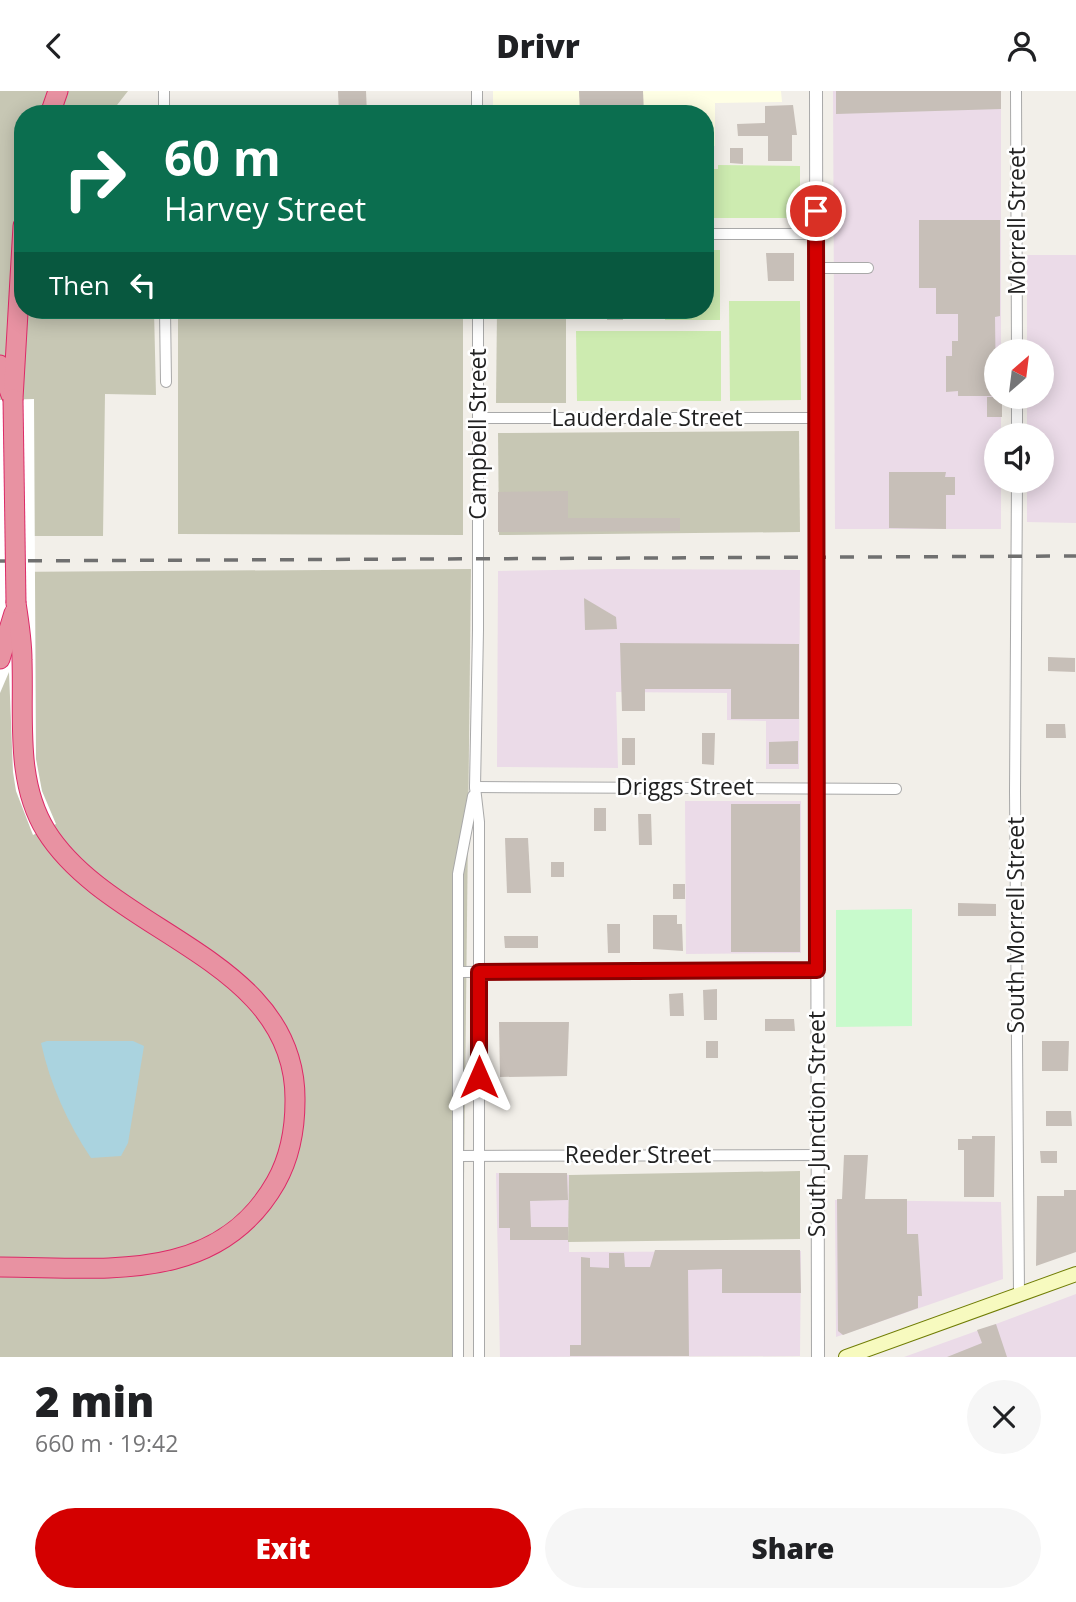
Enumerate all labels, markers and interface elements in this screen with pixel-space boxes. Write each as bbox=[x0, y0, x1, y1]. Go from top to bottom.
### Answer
text: Drivr bbox=[496, 24, 580, 67]
icon: back bbox=[35, 27, 73, 65]
icon: person bbox=[1003, 27, 1041, 65]
text: 60 m bbox=[164, 124, 281, 190]
icon: right bbox=[49, 133, 140, 224]
street label: Morrell Street bbox=[1000, 147, 1032, 295]
pin bbox=[786, 181, 846, 241]
text: Harvey Street bbox=[164, 187, 366, 230]
icon: arrive bbox=[797, 192, 835, 230]
icon: left bbox=[124, 266, 162, 304]
text: Then bbox=[49, 267, 110, 303]
north arrow bbox=[984, 339, 1054, 409]
map controls bbox=[984, 339, 1054, 493]
street label: Campbell Street bbox=[461, 348, 493, 520]
street label: Lauderdale Street bbox=[551, 401, 743, 433]
button: sound bbox=[984, 423, 1054, 493]
street label: Driggs Street bbox=[616, 770, 754, 802]
street label: South Morrell Street bbox=[999, 817, 1031, 1033]
street label: South Junction Street bbox=[800, 1011, 832, 1237]
position arrow bbox=[442, 1040, 516, 1114]
street label: Reeder Street bbox=[565, 1138, 711, 1170]
text: 2 min bbox=[35, 1372, 154, 1429]
button: close bbox=[967, 1380, 1041, 1454]
text: 660 m · 19:42 bbox=[35, 1427, 178, 1459]
button: Exit bbox=[35, 1508, 531, 1588]
button: Share bbox=[545, 1508, 1041, 1588]

